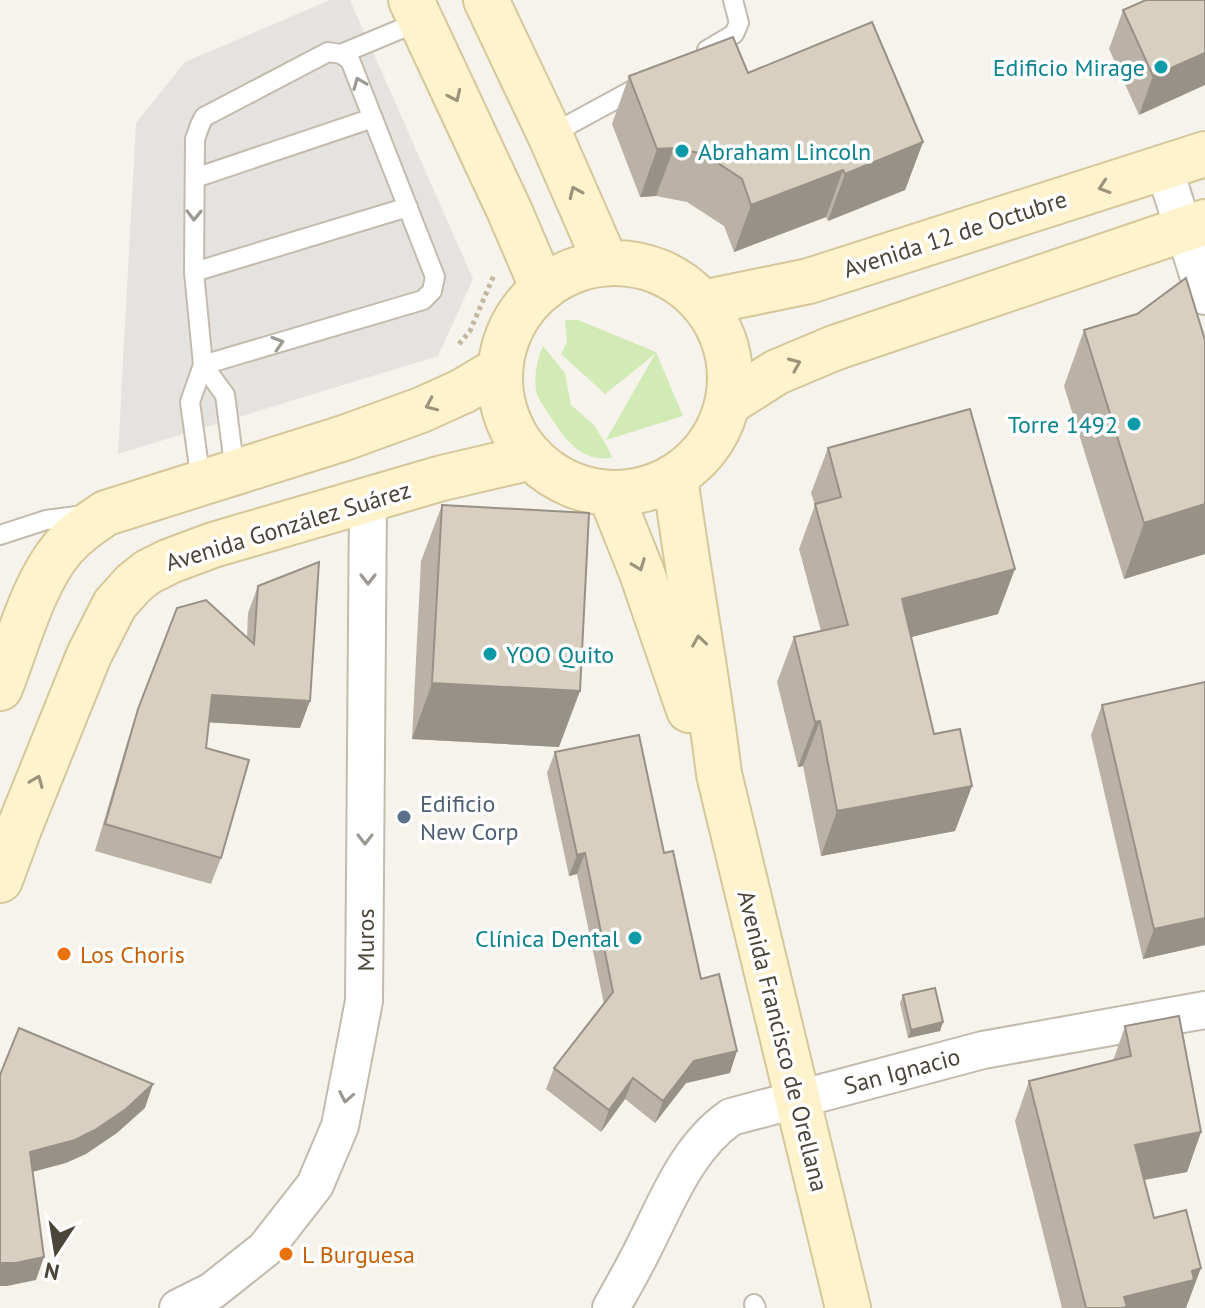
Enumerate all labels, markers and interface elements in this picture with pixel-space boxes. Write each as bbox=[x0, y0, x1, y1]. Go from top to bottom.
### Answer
place label: Edificio Mirage bbox=[993, 52, 1145, 83]
marker: Edificio Mirage bbox=[1152, 58, 1170, 76]
one-way arrow bbox=[352, 77, 369, 91]
one-way arrow bbox=[445, 88, 461, 102]
place label: Abraham Lincoln bbox=[698, 136, 871, 167]
marker: Abraham Lincoln bbox=[673, 142, 691, 160]
one-way arrow bbox=[1098, 178, 1112, 194]
street label: Avenida 12 de Octubre bbox=[839, 183, 1071, 285]
one-way arrow bbox=[569, 186, 585, 200]
one-way arrow bbox=[185, 209, 203, 222]
one-way arrow bbox=[270, 336, 284, 352]
one-way arrow bbox=[787, 358, 801, 374]
one-way arrow bbox=[425, 396, 439, 412]
place label: Torre 1492 bbox=[1008, 409, 1118, 440]
marker: Torre 1492 bbox=[1125, 415, 1143, 433]
street label: Avenida González Suárez bbox=[162, 474, 414, 578]
one-way arrow bbox=[629, 557, 646, 571]
one-way arrow bbox=[359, 573, 377, 586]
one-way arrow bbox=[692, 635, 709, 648]
place label: YOO Quito bbox=[506, 639, 614, 670]
marker: YOO Quito bbox=[481, 645, 499, 663]
one-way arrow bbox=[27, 775, 44, 789]
place label: Edificio New Corp bbox=[420, 788, 518, 847]
marker: Edificio New Corp bbox=[395, 808, 413, 826]
one-way arrow bbox=[357, 833, 374, 846]
street label: Avenida Francisco de Orellana bbox=[731, 887, 835, 1195]
street label: Muros bbox=[350, 908, 381, 972]
place label: Clínica Dental bbox=[475, 923, 619, 954]
marker: Clínica Dental bbox=[626, 929, 644, 947]
place label: Los Choris bbox=[80, 939, 185, 970]
marker: Los Choris bbox=[55, 945, 73, 963]
street label: San Ignacio bbox=[840, 1041, 964, 1101]
one-way arrow bbox=[338, 1090, 355, 1104]
north arrow bbox=[16, 1212, 96, 1292]
place label: L Burguesa bbox=[302, 1239, 415, 1270]
marker: L Burguesa bbox=[277, 1245, 295, 1263]
text: N bbox=[42, 1256, 62, 1287]

